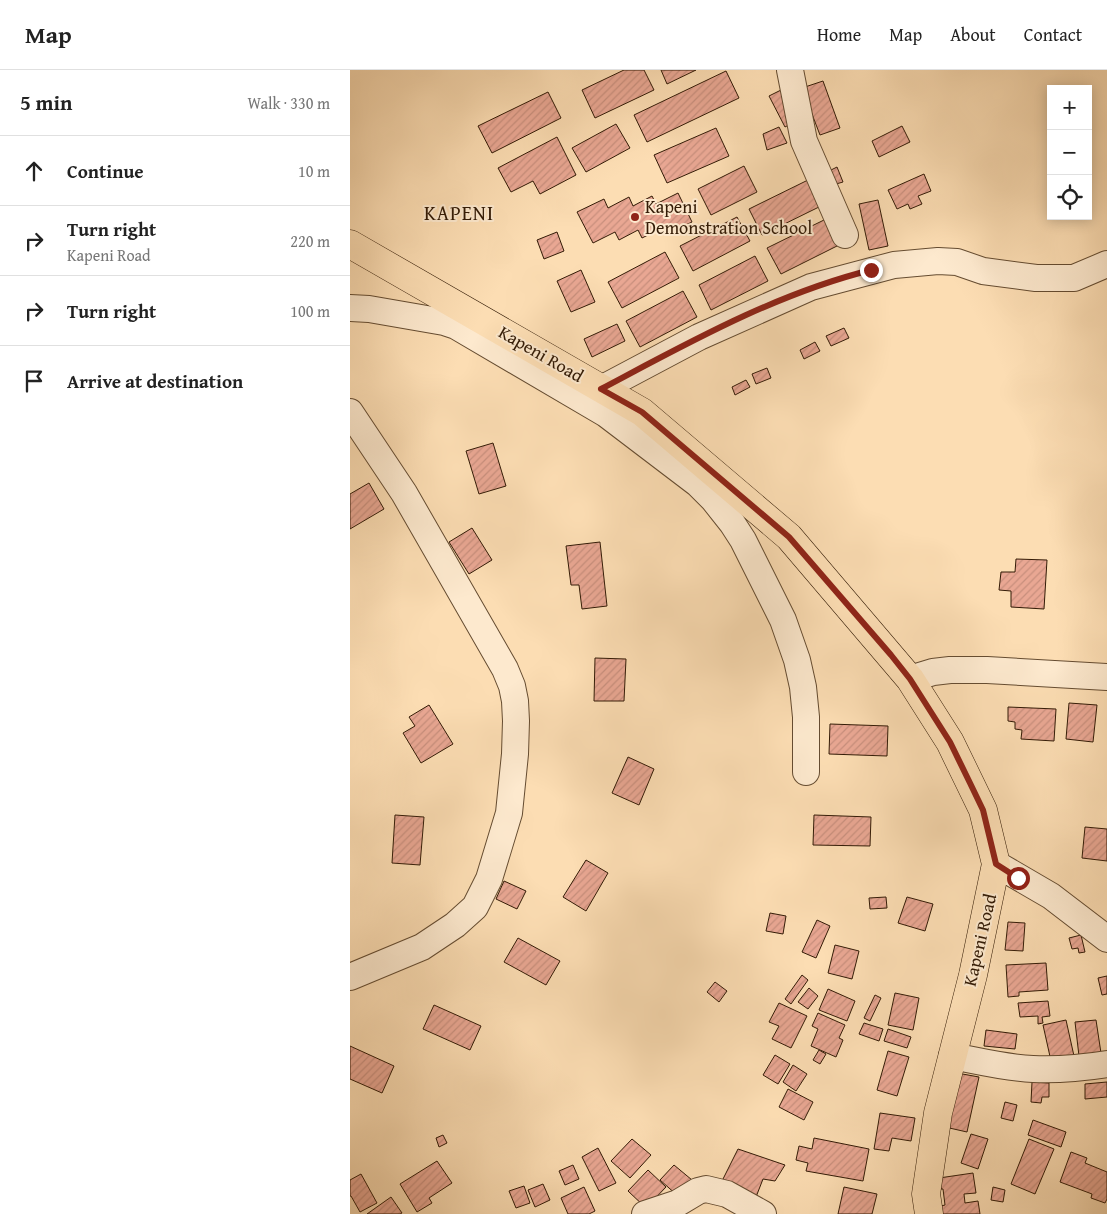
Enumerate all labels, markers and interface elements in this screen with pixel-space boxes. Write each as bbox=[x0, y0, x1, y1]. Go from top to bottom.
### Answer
text: Map bbox=[25, 17, 72, 52]
text: Home bbox=[817, 21, 861, 48]
text: Map bbox=[889, 21, 922, 48]
text: About bbox=[950, 21, 996, 48]
text: Contact bbox=[1024, 21, 1082, 48]
map controls bbox=[1047, 85, 1092, 220]
button: + bbox=[1047, 85, 1092, 130]
text: 5 min bbox=[20, 87, 72, 118]
text: Walk · 330 m bbox=[247, 91, 330, 115]
button: − bbox=[1047, 130, 1092, 175]
icon: ahead bbox=[20, 157, 48, 185]
text: Continue bbox=[67, 157, 144, 185]
text: 10 m bbox=[298, 159, 330, 183]
button: locate bbox=[1047, 175, 1092, 220]
place label: Kapeni Demonstration School bbox=[645, 193, 812, 241]
district label: KAPENI bbox=[424, 198, 494, 227]
marker: Kapeni Demonstration School bbox=[629, 211, 641, 223]
text: Turn right bbox=[67, 215, 156, 243]
icon: right bbox=[20, 227, 48, 255]
text: 220 m bbox=[290, 229, 330, 253]
text: Kapeni Road bbox=[67, 243, 151, 267]
route end bbox=[860, 259, 883, 282]
icon: right bbox=[20, 297, 48, 325]
text: Turn right bbox=[67, 297, 156, 325]
text: 100 m bbox=[290, 299, 330, 323]
street label: Kapeni Road bbox=[494, 318, 589, 389]
icon: arrive bbox=[20, 367, 48, 395]
text: Arrive at destination bbox=[67, 367, 243, 395]
route start bbox=[1007, 867, 1030, 890]
street label: Kapeni Road bbox=[956, 891, 1003, 989]

